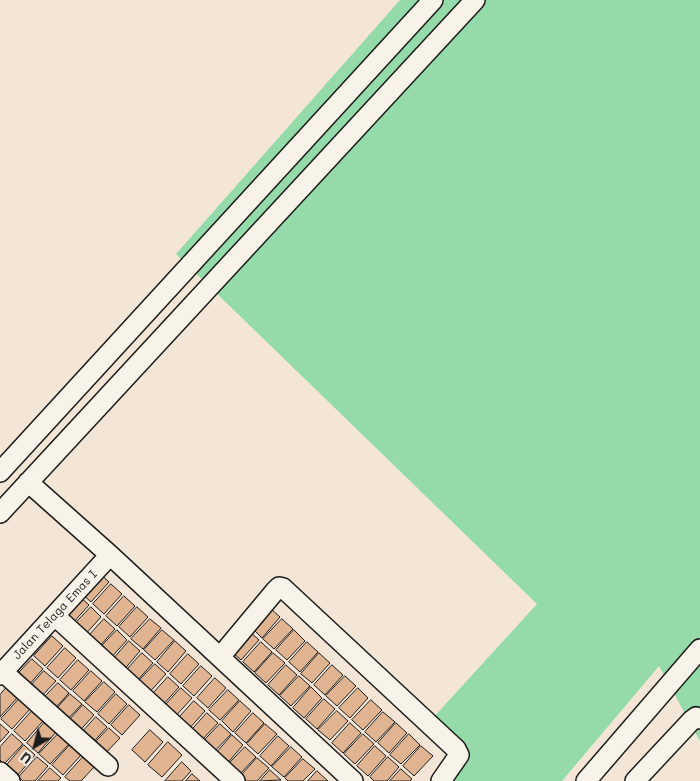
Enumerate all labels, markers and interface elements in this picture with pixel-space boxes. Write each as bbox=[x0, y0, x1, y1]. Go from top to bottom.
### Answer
street label: Jalan Telaga Emas I bbox=[10, 567, 100, 663]
north arrow bbox=[10, 721, 60, 771]
text: U bbox=[16, 748, 35, 769]

